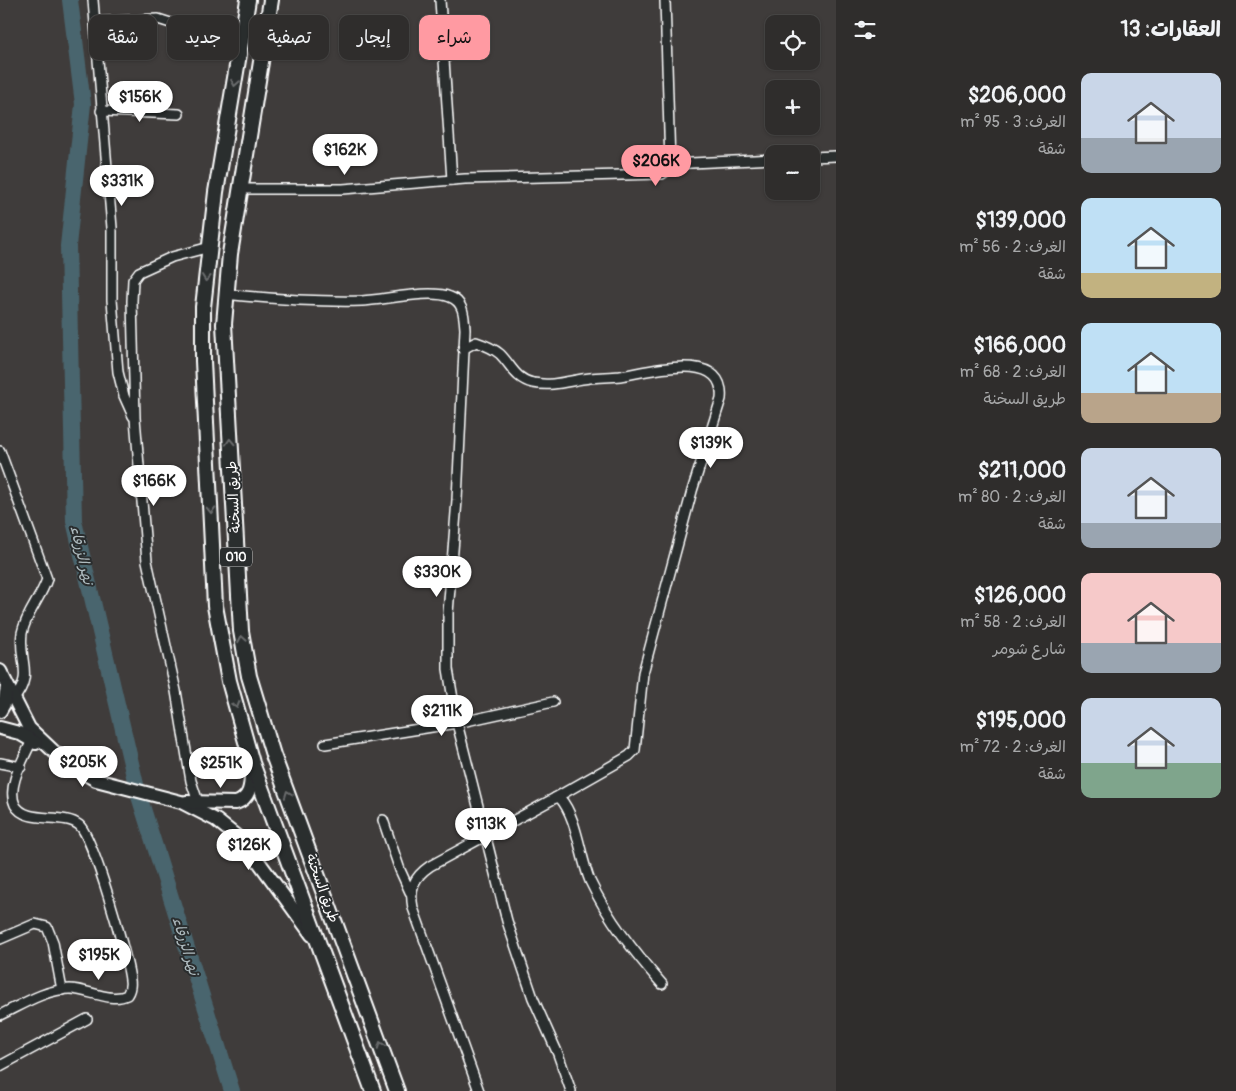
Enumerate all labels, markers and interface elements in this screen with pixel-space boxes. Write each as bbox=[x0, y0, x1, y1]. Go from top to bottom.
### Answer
chip: شقة bbox=[89, 15, 157, 60]
chip: جديد bbox=[167, 15, 239, 60]
chip: تصفية bbox=[249, 15, 329, 60]
chip: إيجار bbox=[339, 15, 409, 60]
chip: شراء bbox=[419, 15, 490, 60]
map controls bbox=[765, 15, 820, 200]
button: locate bbox=[765, 15, 820, 70]
icon: filters bbox=[851, 16, 879, 44]
text: العقارات: 13 bbox=[1121, 16, 1221, 43]
one-way arrow bbox=[230, 78, 240, 87]
pin: $156K bbox=[105, 80, 175, 123]
button: + bbox=[765, 80, 820, 135]
text: $206,000 bbox=[968, 82, 1066, 109]
text: $156K bbox=[119, 87, 161, 107]
icon: home bbox=[1121, 93, 1181, 153]
text: الغرف: 3 · 95 m² bbox=[960, 112, 1066, 132]
pin: $162K bbox=[310, 134, 380, 176]
text: شقة bbox=[1038, 139, 1066, 159]
text: $162K bbox=[324, 140, 366, 160]
pin: $206K bbox=[621, 144, 691, 187]
button: − bbox=[765, 145, 820, 200]
text: $206K bbox=[632, 151, 680, 171]
pin: $331K bbox=[87, 164, 157, 207]
text: $331K bbox=[101, 171, 143, 191]
text: $139,000 bbox=[976, 207, 1066, 234]
icon: home bbox=[1121, 218, 1181, 278]
text: الغرف: 2 · 56 m² bbox=[959, 237, 1066, 257]
text: شقة bbox=[1038, 264, 1066, 284]
one-way arrow bbox=[201, 274, 212, 282]
text: $166,000 bbox=[974, 332, 1066, 359]
icon: home bbox=[1121, 343, 1181, 403]
text: الغرف: 2 · 68 m² bbox=[960, 362, 1066, 382]
text: طريق السخنة bbox=[984, 389, 1066, 409]
pin: $139K bbox=[676, 426, 746, 469]
text: $139K bbox=[690, 433, 732, 453]
one-way arrow bbox=[224, 438, 235, 446]
text: $211,000 bbox=[978, 457, 1066, 484]
street label: طريق السخنة bbox=[223, 460, 244, 533]
pin: $166K bbox=[119, 464, 189, 507]
icon: home bbox=[1121, 468, 1181, 528]
text: $166K bbox=[132, 471, 176, 491]
text: الغرف: 2 · 80 m² bbox=[958, 487, 1066, 507]
one-way arrow bbox=[205, 506, 216, 514]
text: شقة bbox=[1038, 514, 1066, 534]
water label: نهر الزرقاء bbox=[66, 524, 98, 588]
road number: 010 bbox=[220, 548, 252, 566]
pin: $330K bbox=[402, 556, 472, 598]
text: $330K bbox=[413, 562, 461, 582]
text: $126,000 bbox=[974, 582, 1066, 609]
icon: home bbox=[1121, 593, 1181, 653]
text: الغرف: 2 · 58 m² bbox=[960, 612, 1066, 632]
one-way arrow bbox=[238, 634, 248, 643]
text: شارع شومر bbox=[993, 639, 1066, 659]
pin: $211K bbox=[407, 694, 477, 737]
one-way arrow bbox=[230, 701, 240, 709]
text: $211K bbox=[422, 701, 462, 721]
text: $195,000 bbox=[976, 707, 1066, 734]
icon: home bbox=[1121, 718, 1181, 778]
text: الغرف: 2 · 72 m² bbox=[960, 737, 1066, 757]
pin: $205K bbox=[48, 746, 118, 788]
pin: $251K bbox=[186, 746, 256, 789]
text: $205K bbox=[60, 752, 106, 772]
text: $251K bbox=[200, 753, 242, 773]
text: شقة bbox=[1038, 764, 1066, 784]
one-way arrow bbox=[284, 790, 294, 799]
pin: $113K bbox=[451, 808, 521, 850]
text: $113K bbox=[466, 814, 506, 834]
pin: $126K bbox=[214, 828, 284, 871]
text: $126K bbox=[228, 835, 270, 855]
street label: طريق السخنة bbox=[302, 851, 343, 925]
water label: نهر الزرقاء bbox=[168, 915, 204, 979]
pin: $195K bbox=[64, 938, 134, 981]
text: $195K bbox=[78, 945, 120, 965]
one-way arrow bbox=[377, 1041, 387, 1050]

